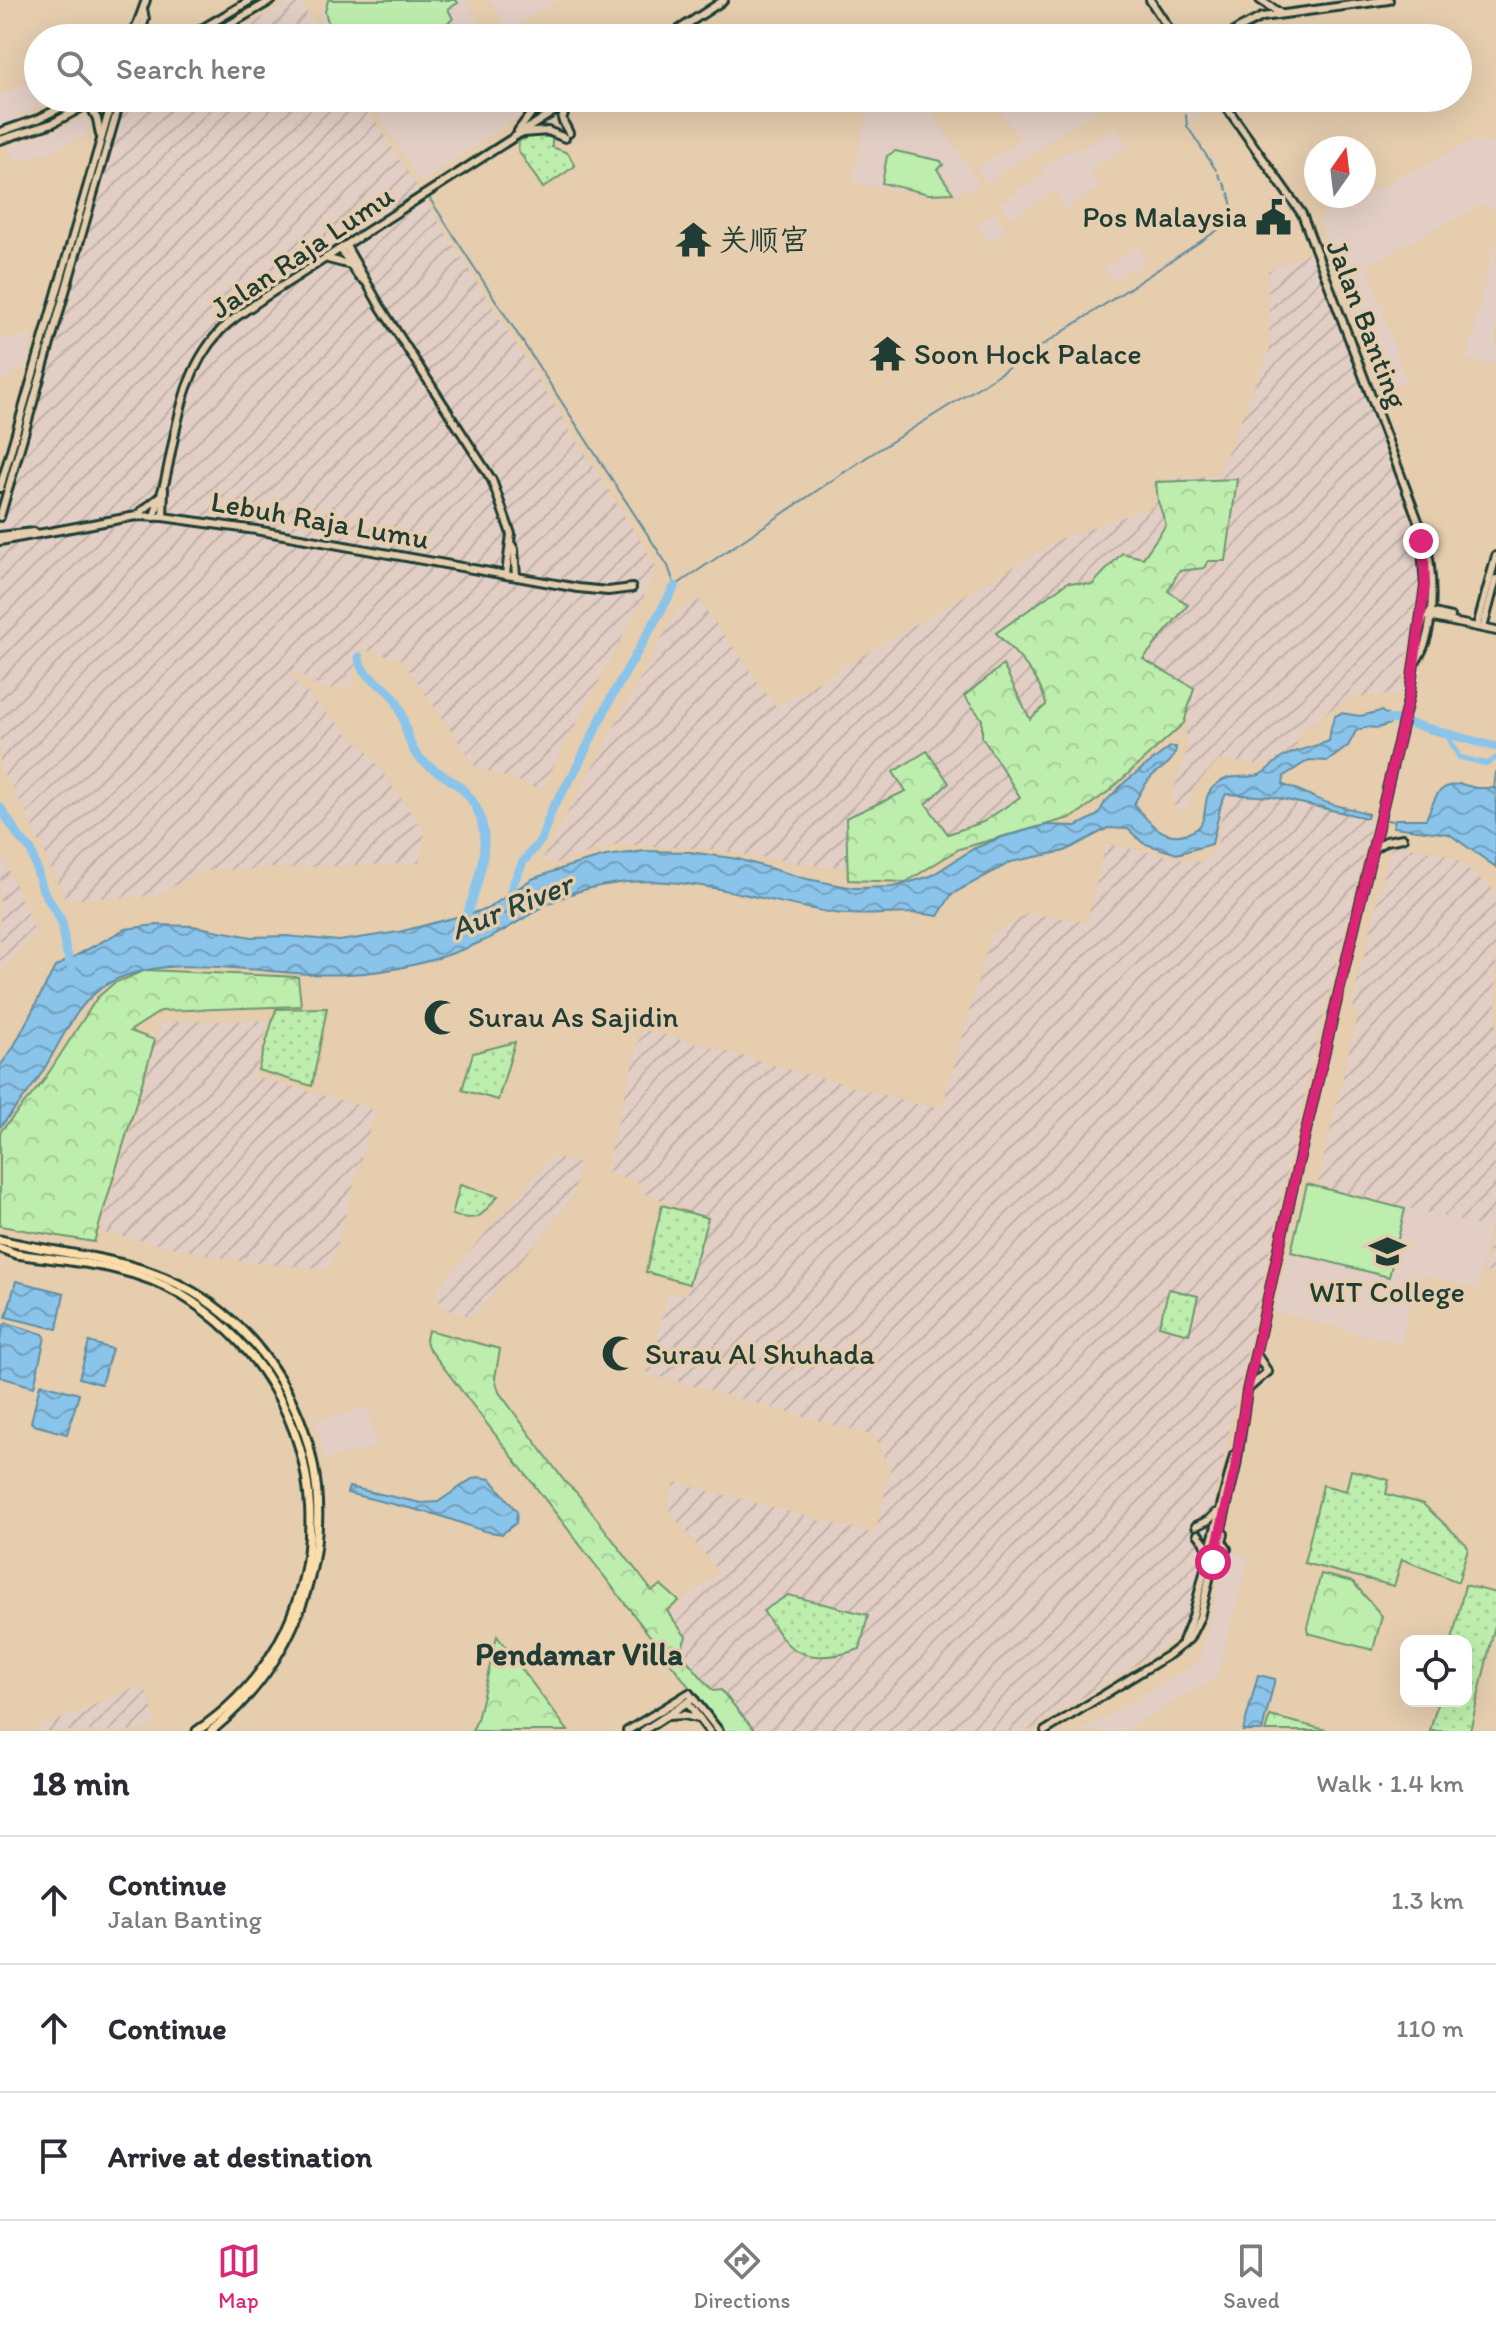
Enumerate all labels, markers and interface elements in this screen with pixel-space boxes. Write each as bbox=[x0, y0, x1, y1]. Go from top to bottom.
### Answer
search box bbox=[24, 24, 1472, 112]
icon: search bbox=[52, 46, 96, 90]
text: Search here bbox=[116, 50, 266, 87]
north arrow bbox=[1304, 136, 1376, 208]
street label: Jalan Raja Lumu bbox=[203, 177, 401, 326]
place label: Pos Malaysia bbox=[1082, 198, 1247, 235]
public building icon: Pos Malaysia bbox=[1254, 198, 1292, 236]
temple icon: 关顺宫 bbox=[674, 221, 712, 259]
place label: 关顺宫 bbox=[719, 221, 809, 258]
street label: Jalan Banting bbox=[1318, 234, 1417, 414]
temple icon: Soon Hock Palace bbox=[869, 335, 907, 373]
place label: Soon Hock Palace bbox=[914, 335, 1142, 372]
street label: Lebuh Raja Lumu bbox=[208, 482, 432, 557]
route end bbox=[1403, 523, 1439, 559]
water label: Aur River bbox=[444, 863, 581, 948]
mosque icon: Surau As Sajidin bbox=[423, 998, 461, 1036]
place label: Surau As Sajidin bbox=[468, 998, 679, 1035]
school or university icon: WIT College bbox=[1368, 1232, 1406, 1270]
place label: WIT College bbox=[1309, 1273, 1465, 1310]
mosque icon: Surau Al Shuhada bbox=[600, 1335, 638, 1373]
place label: Surau Al Shuhada bbox=[645, 1335, 875, 1372]
route start bbox=[1195, 1544, 1231, 1580]
district label: Pendamar Villa bbox=[475, 1635, 683, 1673]
map controls bbox=[1400, 1635, 1472, 1707]
button: locate bbox=[1400, 1635, 1472, 1707]
text: 18 min bbox=[32, 1763, 129, 1804]
text: Walk · 1.4 km bbox=[1316, 1767, 1464, 1799]
text: Continue bbox=[108, 1866, 227, 1903]
icon: ahead bbox=[32, 1878, 76, 1922]
text: 1.3 km bbox=[1391, 1884, 1464, 1916]
text: Jalan Banting bbox=[108, 1903, 262, 1935]
icon: ahead bbox=[32, 2006, 76, 2050]
text: Continue bbox=[108, 2010, 227, 2047]
text: 110 m bbox=[1396, 2012, 1464, 2044]
icon: arrive bbox=[32, 2134, 76, 2178]
text: Arrive at destination bbox=[108, 2138, 372, 2175]
tab: Map bbox=[217, 2239, 261, 2314]
tab: Directions bbox=[694, 2239, 790, 2314]
tab: Saved bbox=[1223, 2239, 1279, 2314]

